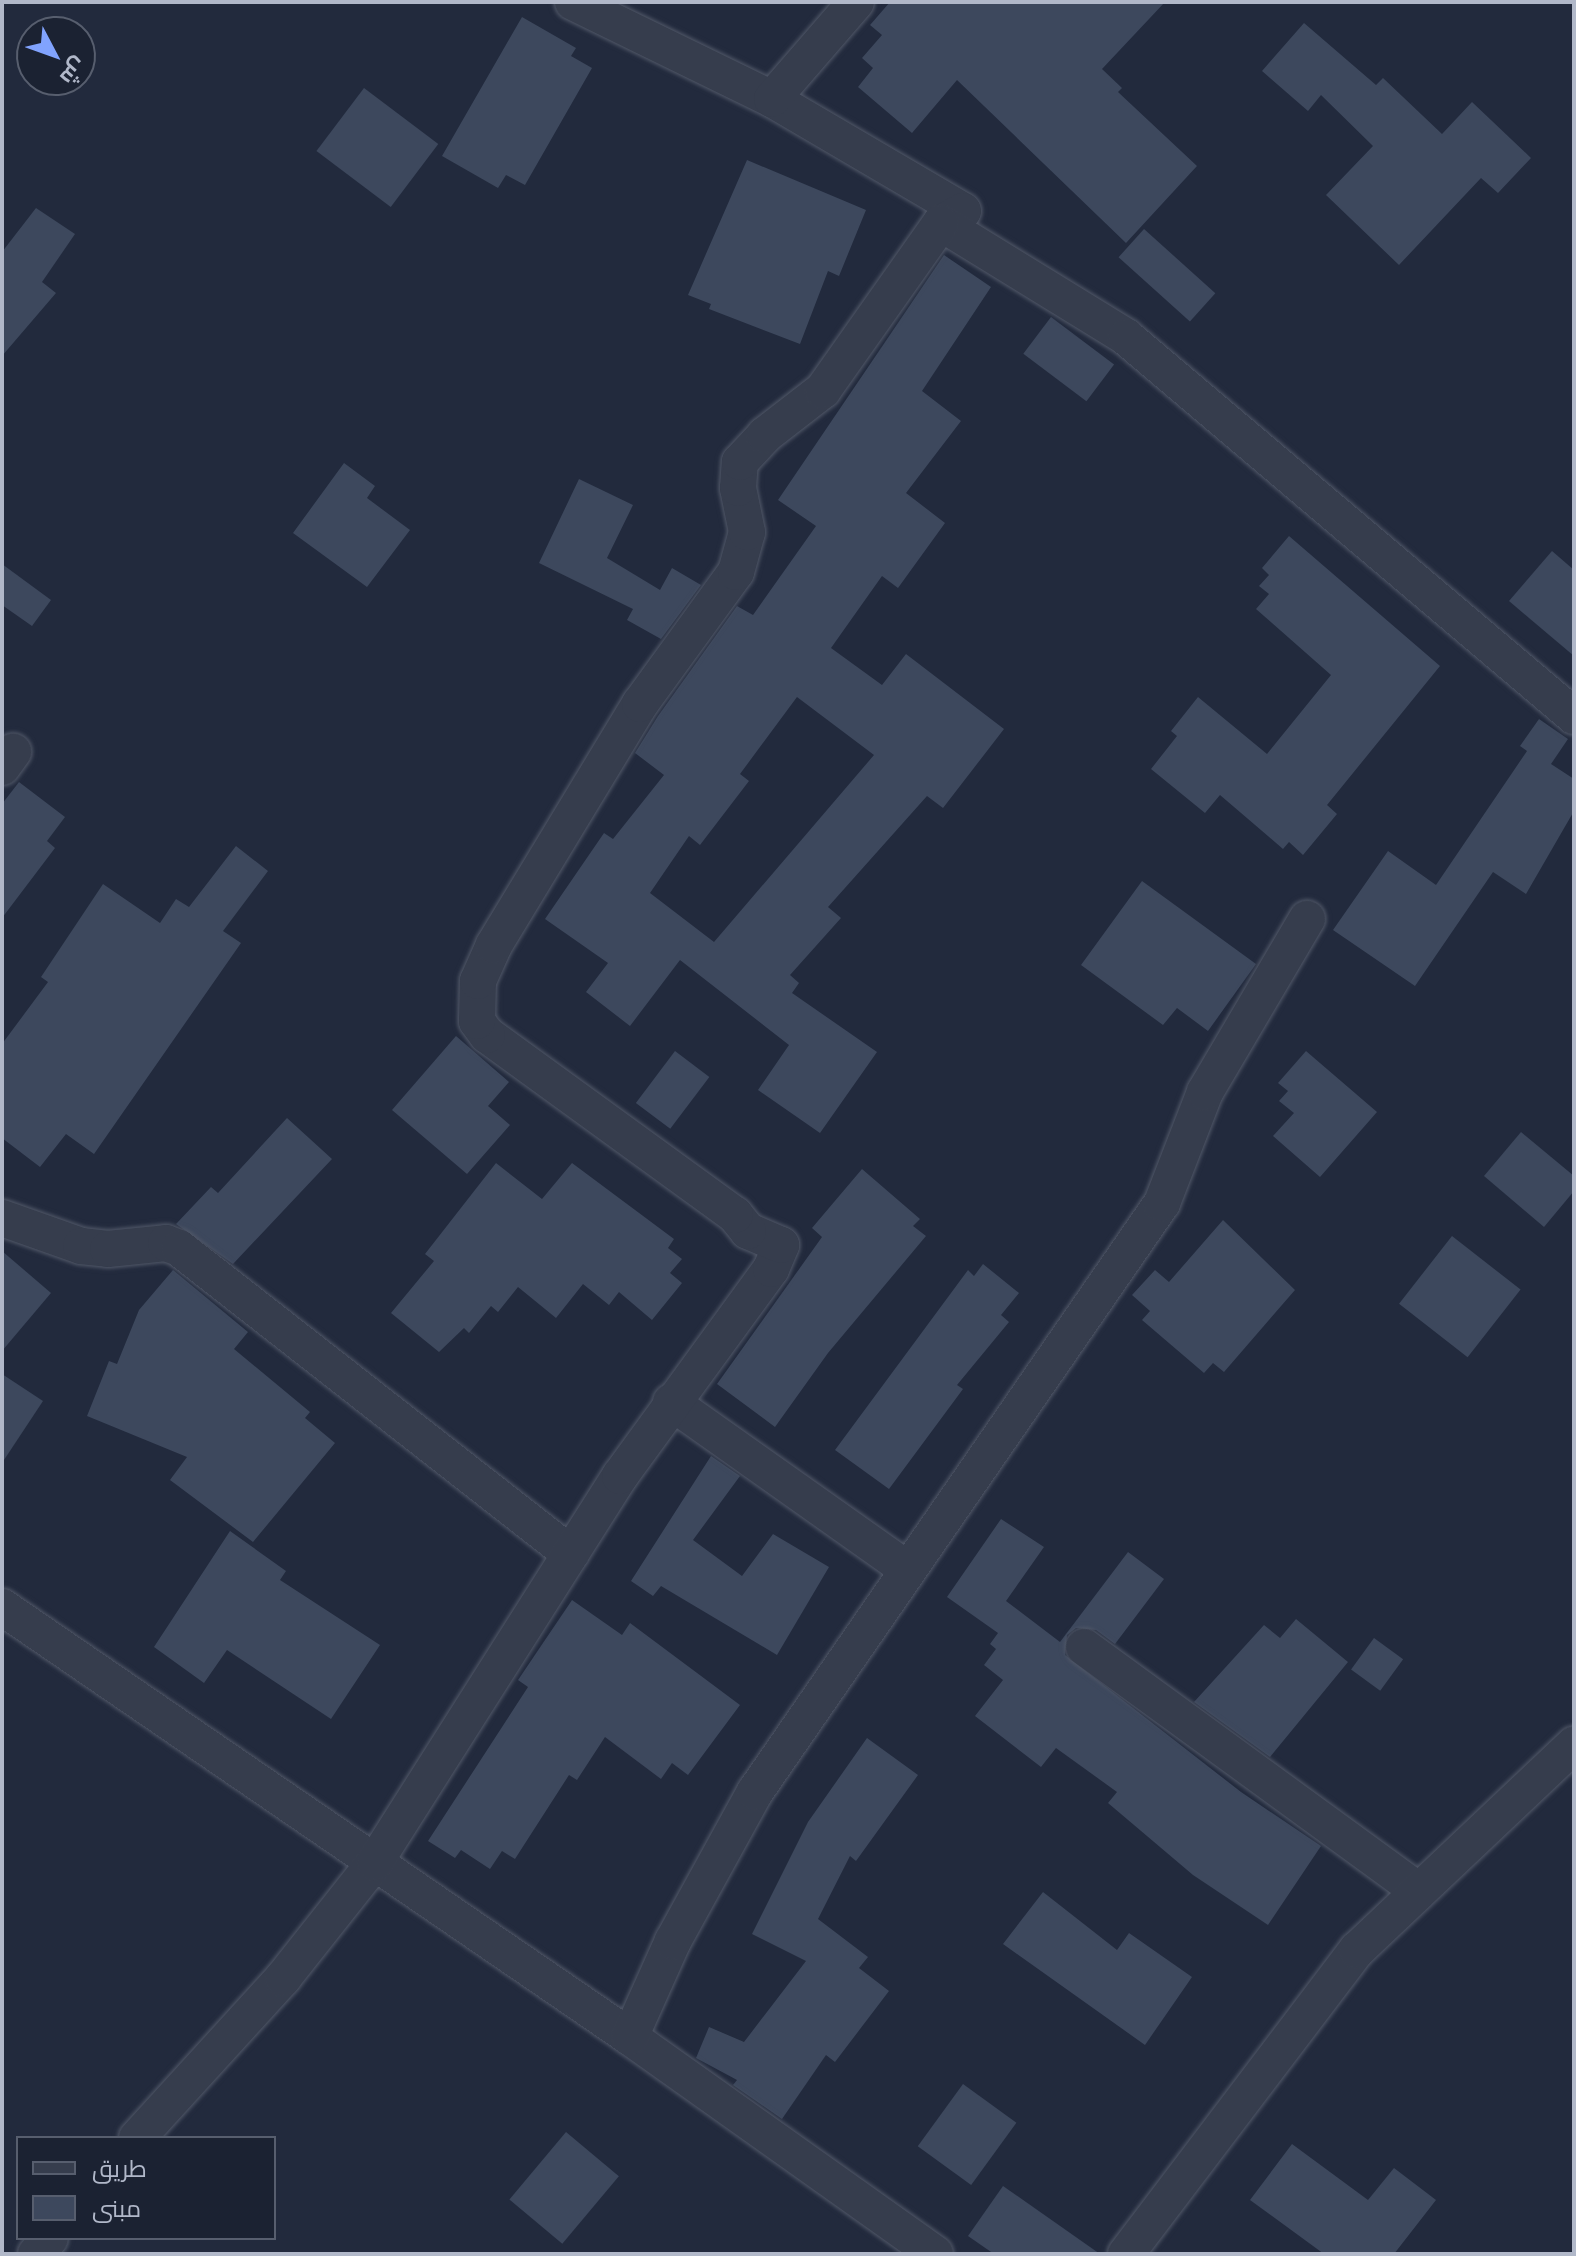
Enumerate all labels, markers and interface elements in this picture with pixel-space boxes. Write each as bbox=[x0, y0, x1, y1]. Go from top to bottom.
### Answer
north arrow bbox=[16, 16, 96, 96]
text: ش bbox=[54, 51, 92, 90]
legend bbox=[16, 2136, 276, 2240]
text: طريق bbox=[92, 2155, 147, 2184]
text: مبنى bbox=[92, 2195, 141, 2224]

